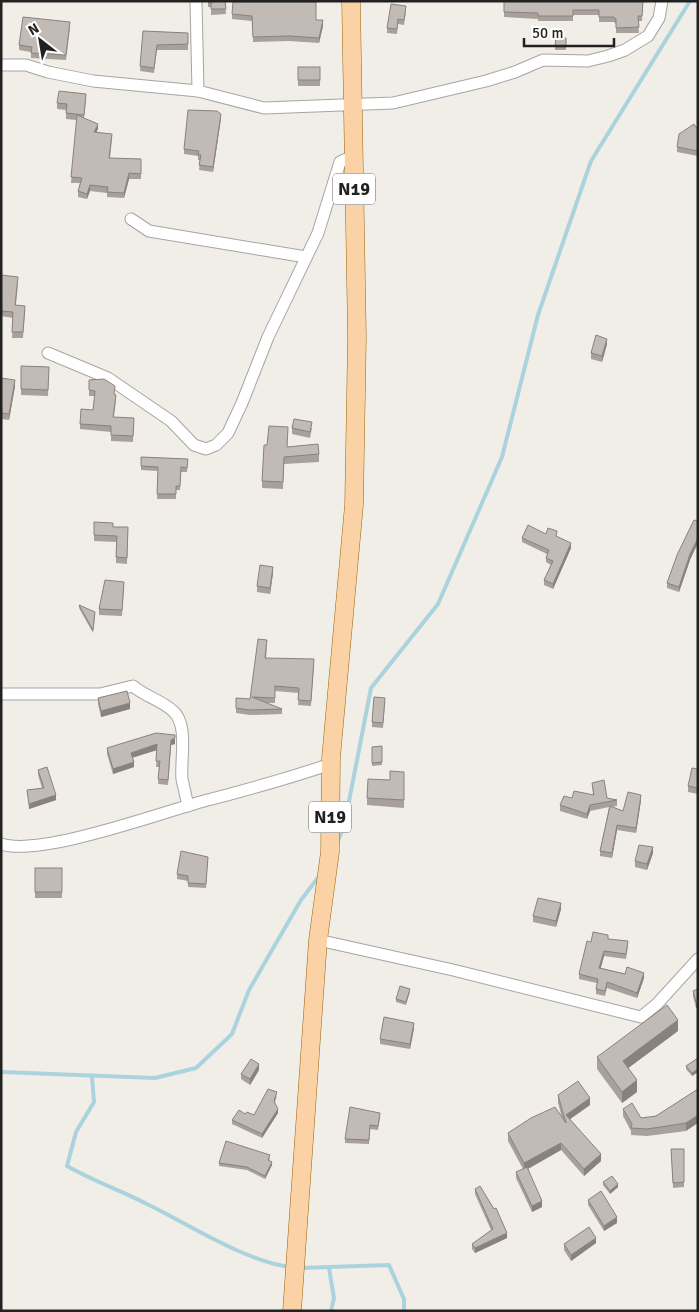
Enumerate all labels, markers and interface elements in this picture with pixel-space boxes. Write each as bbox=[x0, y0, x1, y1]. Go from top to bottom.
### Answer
north arrow bbox=[15, 15, 65, 65]
scale bar bbox=[524, 15, 614, 47]
text: N bbox=[25, 19, 42, 39]
text: 50 m bbox=[532, 24, 563, 42]
road number: N19 bbox=[333, 173, 375, 204]
road number: N19 bbox=[309, 802, 351, 832]

